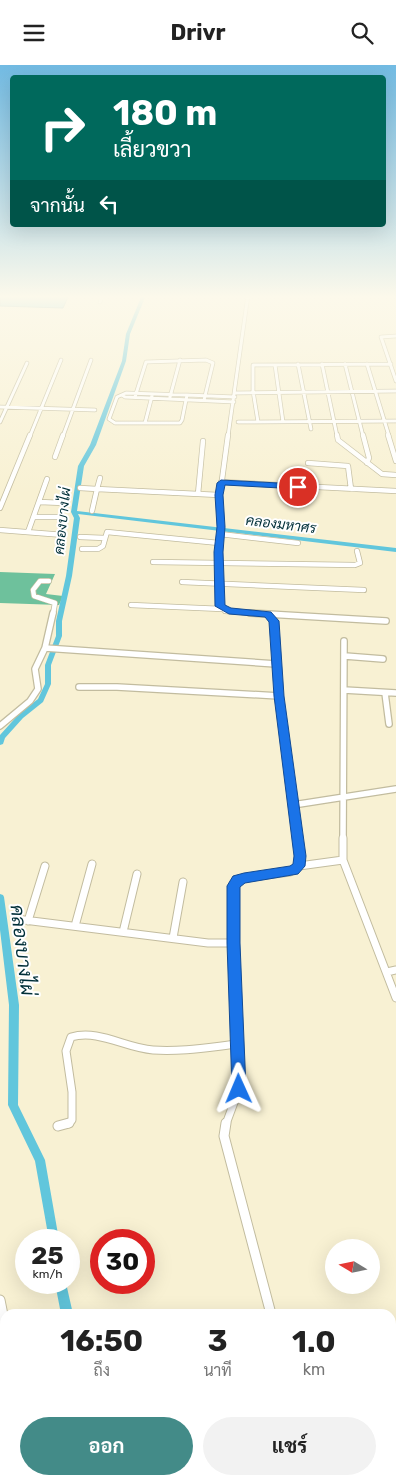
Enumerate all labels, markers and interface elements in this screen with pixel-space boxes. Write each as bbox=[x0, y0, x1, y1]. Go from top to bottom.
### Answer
icon: menu bbox=[20, 19, 48, 47]
text: Drivr bbox=[170, 19, 226, 46]
icon: search bbox=[348, 19, 376, 47]
text: 180 m bbox=[113, 92, 217, 134]
icon: right bbox=[30, 95, 95, 160]
text: เลี้ยวขวา bbox=[113, 136, 191, 163]
icon: left bbox=[95, 190, 123, 218]
text: จากนั้น bbox=[30, 194, 85, 217]
pin bbox=[277, 466, 319, 508]
icon: arrive bbox=[284, 473, 312, 501]
water label: คลองบางไผ่ bbox=[51, 486, 75, 555]
water label: คลองมหาศร bbox=[245, 512, 318, 537]
water label: คลองบางไผ่ bbox=[6, 903, 41, 998]
position arrow bbox=[212, 1062, 264, 1114]
speed limit sign: 30 bbox=[90, 1229, 155, 1294]
north arrow bbox=[325, 1239, 380, 1294]
map controls bbox=[325, 1239, 380, 1294]
text: 25 bbox=[31, 1241, 64, 1270]
text: km/h bbox=[33, 1267, 62, 1281]
text: 16:50 bbox=[60, 1323, 143, 1359]
text: 3 bbox=[208, 1323, 228, 1359]
text: 1.0 bbox=[292, 1324, 336, 1360]
text: km bbox=[303, 1360, 325, 1379]
text: ถึง bbox=[93, 1361, 110, 1380]
text: นาที bbox=[203, 1361, 232, 1380]
button: ออก bbox=[20, 1417, 193, 1475]
button: แชร์ bbox=[203, 1417, 376, 1475]

